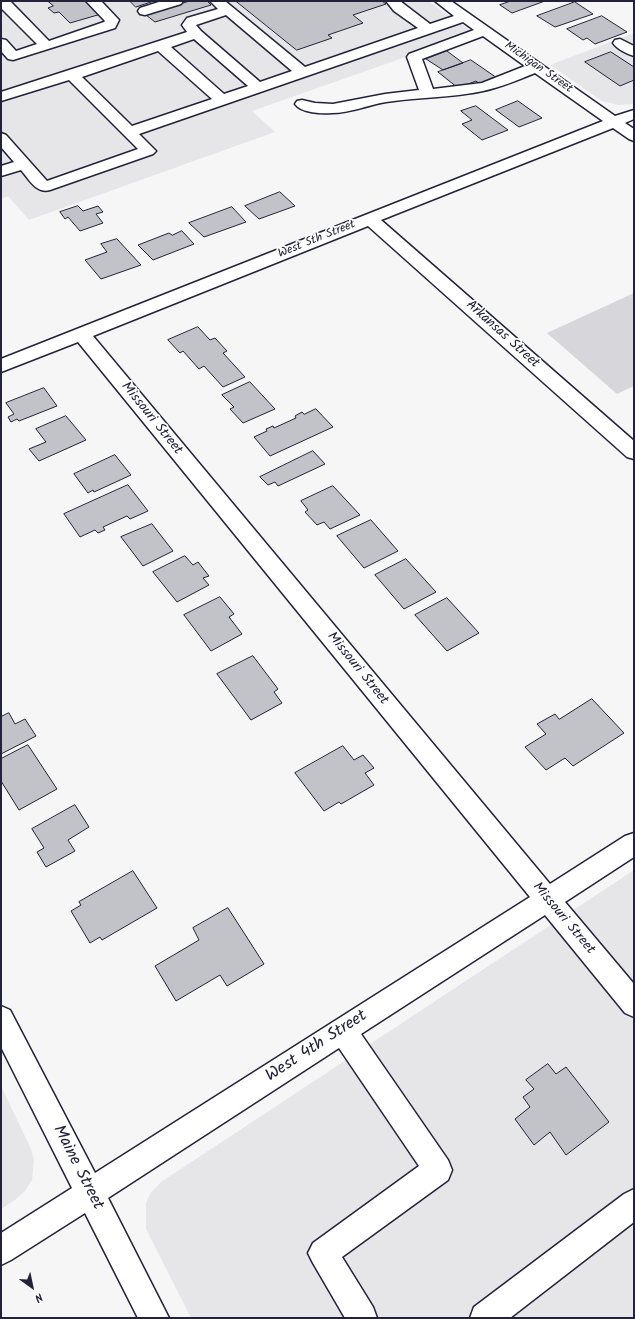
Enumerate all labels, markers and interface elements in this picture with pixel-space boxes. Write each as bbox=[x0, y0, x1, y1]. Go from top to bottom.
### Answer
street label: Michigan Street bbox=[501, 39, 575, 97]
street label: West 5th Street bbox=[276, 218, 358, 262]
street label: Arkansas Street bbox=[462, 298, 542, 372]
street label: Missouri Street bbox=[117, 379, 185, 459]
street label: Missouri Street bbox=[323, 629, 391, 709]
street label: Missouri Street bbox=[528, 880, 598, 958]
street label: West 4th Street bbox=[263, 1007, 371, 1087]
street label: Maine Street bbox=[47, 1122, 107, 1214]
north arrow bbox=[12, 1267, 52, 1307]
text: N bbox=[31, 1288, 46, 1307]

